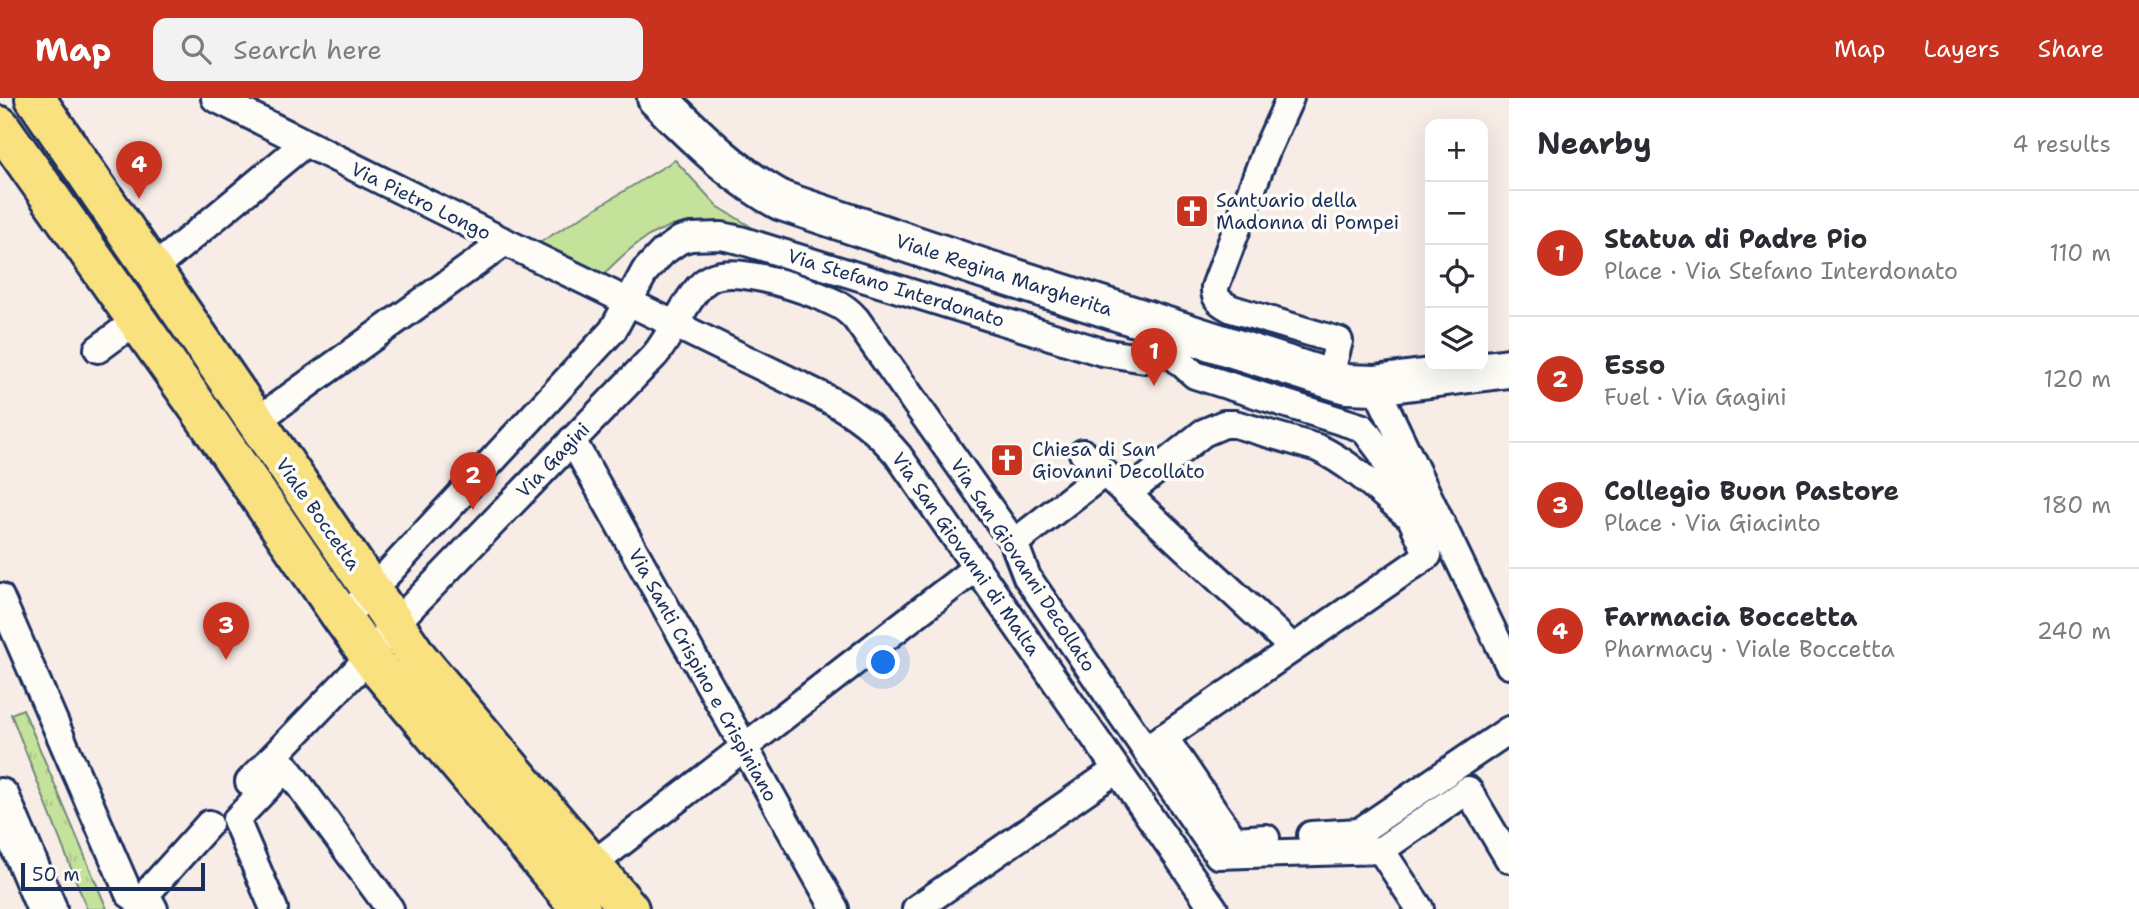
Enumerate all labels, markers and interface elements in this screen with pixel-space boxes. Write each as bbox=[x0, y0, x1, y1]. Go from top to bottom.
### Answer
search box bbox=[153, 18, 643, 81]
text: Map bbox=[35, 27, 111, 72]
icon: search bbox=[177, 30, 215, 68]
text: Search here bbox=[233, 32, 382, 67]
text: Map bbox=[1834, 33, 1885, 65]
text: Layers bbox=[1923, 33, 2000, 65]
text: Share bbox=[2038, 33, 2104, 65]
map controls bbox=[1425, 119, 1488, 371]
button: + bbox=[1425, 119, 1488, 182]
text: Nearby bbox=[1537, 123, 1652, 164]
text: 4 results bbox=[2012, 129, 2111, 159]
pin: 4 bbox=[116, 141, 162, 199]
street label: Via Pietro Longo bbox=[347, 156, 495, 246]
button: − bbox=[1425, 182, 1488, 245]
place label: Santuario della Madonna di Pompei bbox=[1216, 188, 1399, 235]
church icon: Santuario della Madonna di Pompei bbox=[1173, 192, 1211, 230]
text: Statua di Padre Pio bbox=[1604, 221, 1867, 256]
street label: Viale Regina Margherita bbox=[892, 228, 1116, 322]
text: 1 bbox=[1555, 238, 1565, 268]
text: 110 m bbox=[2049, 238, 2111, 268]
street label: Via Stefano Interdonato bbox=[784, 243, 1008, 333]
button: locate bbox=[1425, 245, 1488, 308]
text: Place · Via Stefano Interdonato bbox=[1604, 256, 1958, 286]
button: layers bbox=[1425, 308, 1488, 371]
pin: 1 bbox=[1131, 328, 1177, 386]
text: Esso bbox=[1604, 347, 1665, 382]
text: 2 bbox=[1552, 364, 1568, 394]
text: 120 m bbox=[2043, 364, 2111, 394]
text: Fuel · Via Gagini bbox=[1604, 382, 1787, 412]
street label: Via Gagini bbox=[511, 417, 595, 503]
place label: Chiesa di San Giovanni Decollato bbox=[1032, 437, 1205, 484]
church icon: Chiesa di San Giovanni Decollato bbox=[988, 441, 1026, 479]
street label: Via San Giovanni di Malta bbox=[886, 447, 1046, 661]
pin: 2 bbox=[450, 452, 496, 510]
street label: Viale Boccetta bbox=[270, 453, 366, 575]
street label: Via San Giovanni Decollato bbox=[945, 454, 1101, 676]
text: Collegio Buon Pastore bbox=[1604, 473, 1899, 508]
text: 3 bbox=[1552, 490, 1568, 520]
text: 180 m bbox=[2042, 490, 2111, 520]
text: Place · Via Giacinto bbox=[1604, 508, 1821, 538]
street label: Via Santi Crispino e Crispiniano bbox=[623, 544, 783, 806]
text: Farmacia Boccetta bbox=[1604, 599, 1858, 634]
pin: 3 bbox=[203, 602, 249, 660]
text: 4 bbox=[1552, 616, 1568, 646]
text: 240 m bbox=[2037, 616, 2111, 646]
text: Pharmacy · Viale Boccetta bbox=[1604, 634, 1895, 664]
your location bbox=[866, 645, 900, 679]
scale bar bbox=[21, 860, 205, 892]
text: 50 m bbox=[32, 862, 80, 887]

